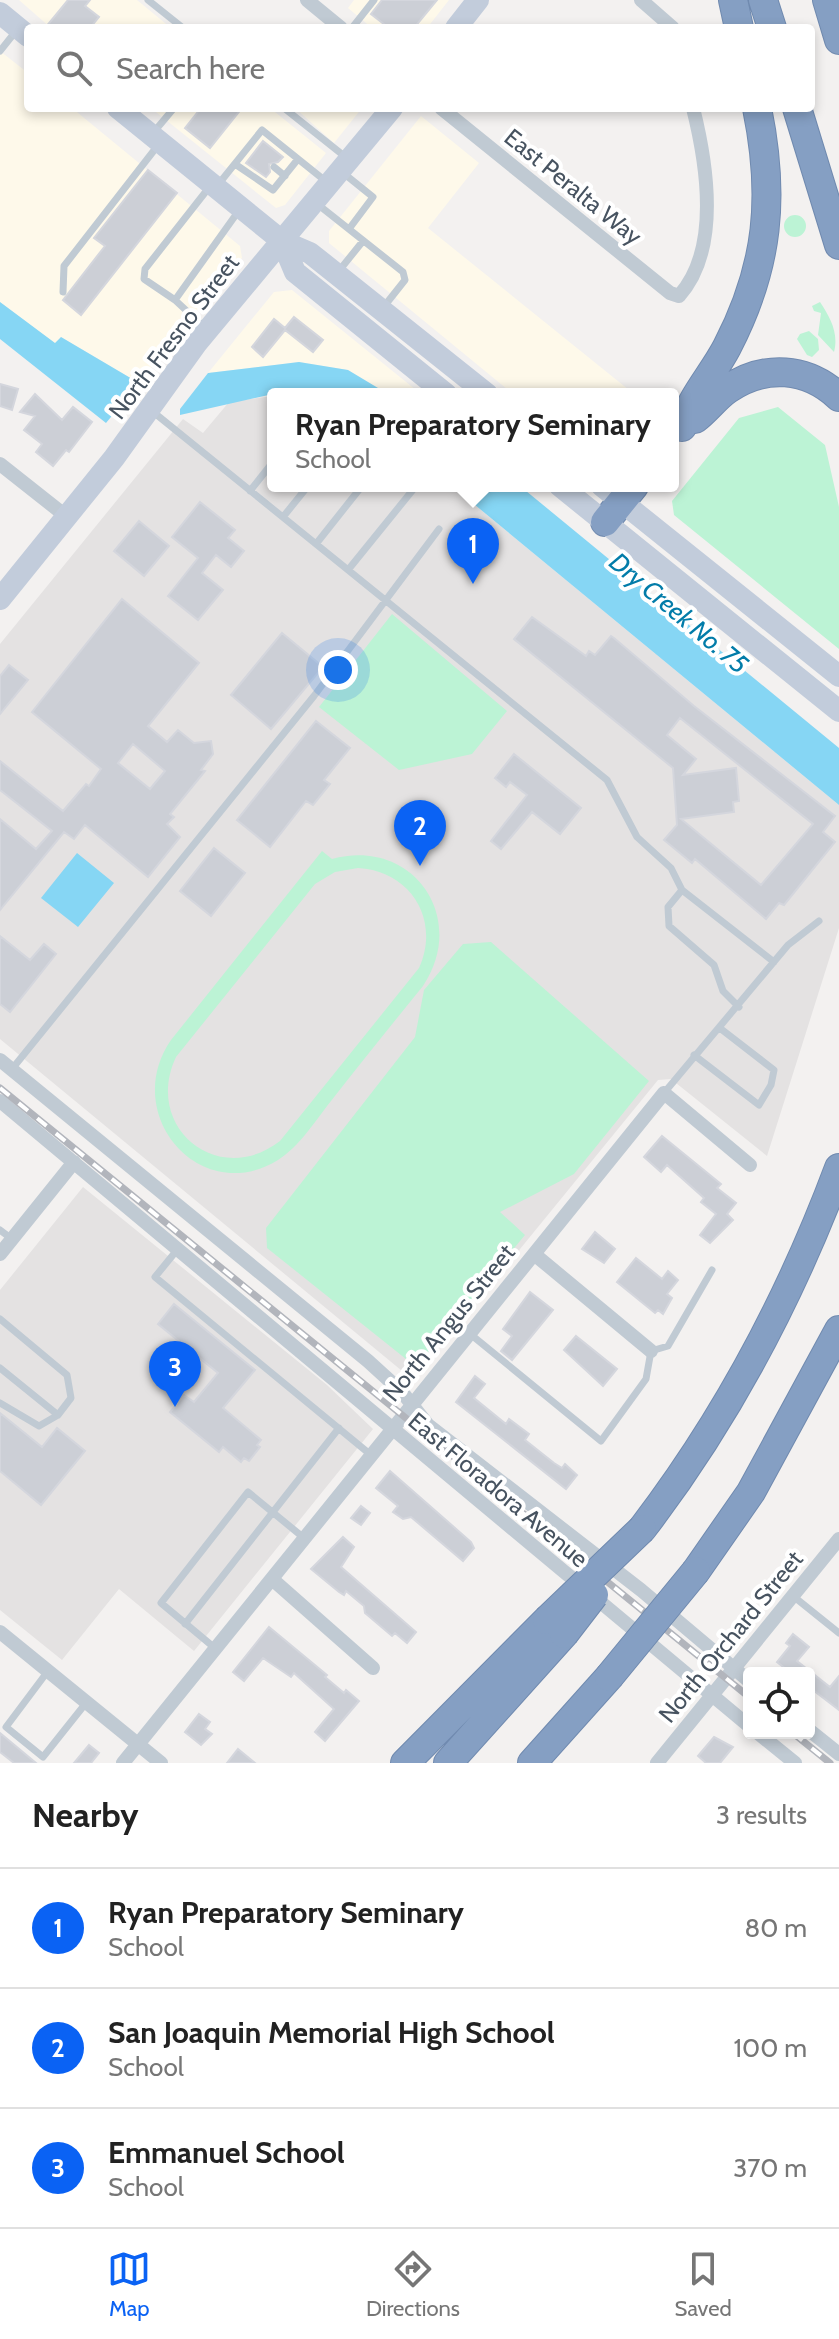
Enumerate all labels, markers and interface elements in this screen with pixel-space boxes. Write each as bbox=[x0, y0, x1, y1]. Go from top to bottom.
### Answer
search box bbox=[24, 24, 815, 112]
icon: search bbox=[52, 46, 96, 90]
text: Search here bbox=[116, 50, 265, 87]
street label: East Peralta Way bbox=[499, 122, 648, 251]
street label: North Fresno Street bbox=[102, 249, 245, 425]
popup bbox=[267, 388, 679, 492]
text: Ryan Preparatory Seminary bbox=[295, 406, 651, 443]
text: School bbox=[295, 443, 371, 475]
pin: 1 bbox=[447, 518, 499, 584]
water label: Dry Creek No. 75 bbox=[603, 546, 755, 680]
your location bbox=[318, 650, 358, 690]
pin: 2 bbox=[394, 800, 446, 866]
street label: North Angus Street bbox=[376, 1238, 521, 1407]
pin: 3 bbox=[149, 1341, 201, 1407]
street label: East Floradora Avenue bbox=[403, 1406, 594, 1573]
street label: North Orchard Street bbox=[652, 1545, 809, 1728]
map controls bbox=[743, 1667, 815, 1739]
button: locate bbox=[743, 1667, 815, 1739]
text: Nearby bbox=[32, 1794, 139, 1836]
text: 3 results bbox=[716, 1799, 807, 1831]
text: Ryan Preparatory Seminary bbox=[108, 1894, 464, 1931]
text: 1 bbox=[53, 1912, 63, 1944]
text: 80 m bbox=[744, 1912, 807, 1944]
text: School bbox=[108, 1931, 184, 1963]
text: San Joaquin Memorial High School bbox=[108, 2014, 555, 2051]
text: 2 bbox=[51, 2032, 65, 2064]
text: 100 m bbox=[734, 2032, 807, 2064]
text: School bbox=[108, 2051, 184, 2083]
text: Emmanuel School bbox=[108, 2134, 345, 2171]
text: 3 bbox=[51, 2152, 65, 2184]
text: 370 m bbox=[733, 2152, 807, 2184]
text: School bbox=[108, 2171, 184, 2203]
tab: Map bbox=[107, 2247, 151, 2322]
tab: Directions bbox=[366, 2247, 460, 2322]
tab: Saved bbox=[675, 2247, 732, 2322]

